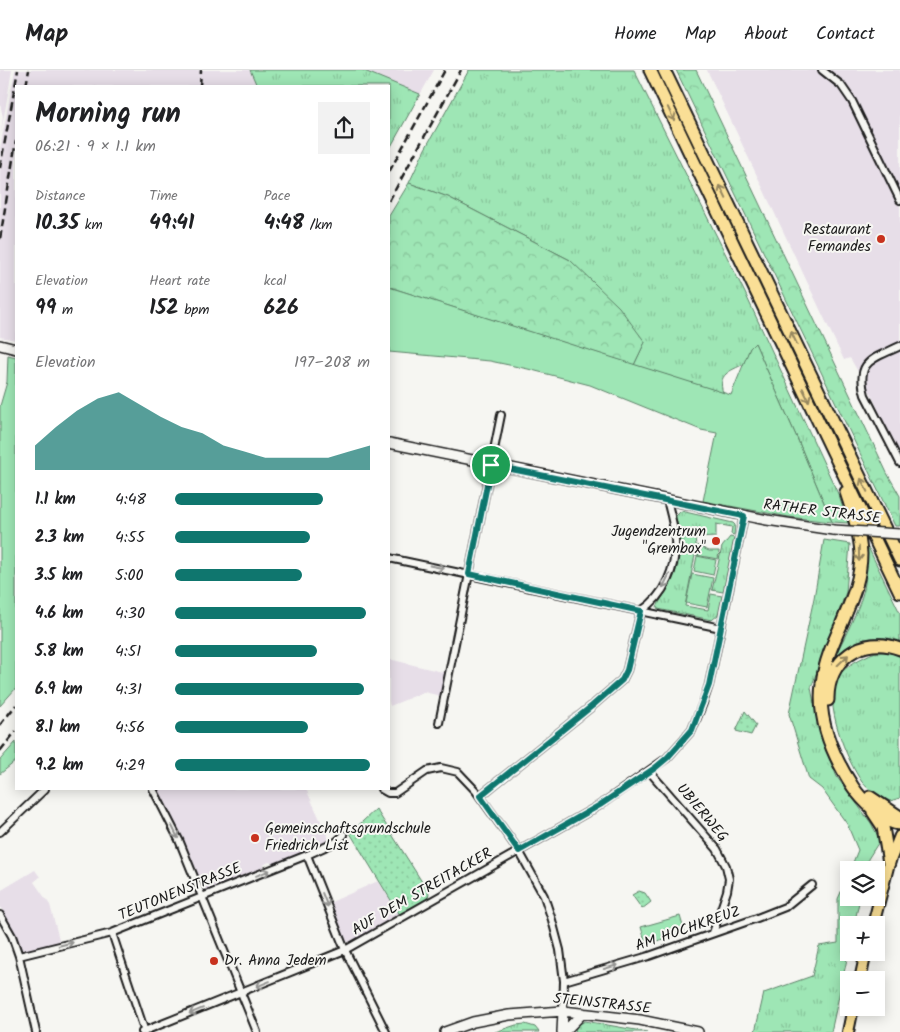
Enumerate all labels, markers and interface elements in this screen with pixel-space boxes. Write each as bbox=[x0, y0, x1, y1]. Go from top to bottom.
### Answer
text: Map bbox=[25, 15, 68, 54]
text: Home bbox=[614, 20, 657, 49]
text: Map bbox=[685, 20, 716, 49]
text: About bbox=[744, 20, 788, 49]
text: Contact bbox=[816, 20, 875, 49]
text: Morning run bbox=[35, 92, 181, 137]
button: share bbox=[318, 102, 370, 154]
one-way arrow bbox=[666, 106, 676, 121]
text: 06:21 · 9 × 1.1 km bbox=[35, 134, 156, 159]
text: Distance bbox=[35, 185, 85, 207]
text: Time bbox=[149, 185, 178, 207]
text: Pace bbox=[264, 185, 290, 207]
one-way arrow bbox=[718, 185, 727, 200]
text: 10.35 bbox=[35, 207, 79, 240]
text: 49:41 bbox=[149, 207, 194, 240]
text: 4:48 bbox=[264, 207, 304, 240]
text: km bbox=[79, 214, 103, 236]
text: /km bbox=[304, 214, 332, 236]
place label: Restaurant Fernandes bbox=[803, 218, 872, 259]
marker: Restaurant Fernandes bbox=[875, 233, 887, 245]
text: Elevation bbox=[35, 270, 88, 292]
text: Heart rate bbox=[149, 270, 210, 292]
text: kcal bbox=[264, 270, 286, 292]
text: 99 bbox=[35, 292, 56, 325]
text: 152 bbox=[149, 292, 179, 325]
text: 626 bbox=[264, 292, 299, 325]
text: m bbox=[56, 299, 73, 321]
text: bpm bbox=[179, 299, 209, 321]
one-way arrow bbox=[788, 331, 798, 346]
text: Elevation bbox=[35, 350, 96, 375]
text: 197–208 m bbox=[294, 350, 370, 375]
one-way arrow bbox=[802, 387, 812, 402]
pin bbox=[470, 444, 512, 486]
icon: arrive bbox=[477, 451, 505, 479]
one-way arrow bbox=[859, 477, 869, 492]
text: 1.1 km bbox=[35, 487, 76, 512]
text: 4:48 bbox=[115, 487, 146, 512]
street label: RATHER STRASSE bbox=[762, 493, 883, 531]
place label: Jugendzentrum "Grembox" bbox=[611, 520, 706, 561]
text: 2.3 km bbox=[35, 525, 84, 550]
text: 4:55 bbox=[115, 525, 145, 550]
marker: Jugendzentrum "Grembox" bbox=[710, 535, 722, 547]
one-way arrow bbox=[855, 546, 864, 562]
text: 3.5 km bbox=[35, 563, 83, 588]
text: 5:00 bbox=[115, 563, 144, 588]
one-way arrow bbox=[428, 563, 444, 573]
one-way arrow bbox=[661, 573, 671, 588]
text: 4.6 km bbox=[35, 601, 83, 626]
text: 4:30 bbox=[115, 601, 145, 626]
text: 5.8 km bbox=[35, 639, 83, 664]
text: 4:51 bbox=[115, 639, 141, 664]
one-way arrow bbox=[837, 654, 849, 666]
text: 6.9 km bbox=[35, 677, 83, 702]
text: 4:31 bbox=[115, 677, 142, 702]
text: 8.1 km bbox=[35, 715, 80, 740]
text: 4:56 bbox=[115, 715, 145, 740]
text: 9.2 km bbox=[35, 753, 83, 778]
text: 4:29 bbox=[115, 753, 145, 778]
street label: UBIERWEG bbox=[670, 778, 734, 848]
place label: Gemeinschaftsgrundschule Friedrich List bbox=[265, 817, 431, 858]
one-way arrow bbox=[171, 824, 180, 839]
marker: Gemeinschaftsgrundschule Friedrich List bbox=[249, 832, 261, 844]
street label: AUF DEM STREITACKER bbox=[347, 842, 497, 942]
street label: TEUTONENSTRASSE bbox=[115, 856, 246, 928]
map controls bbox=[840, 861, 885, 1016]
button: layers bbox=[840, 861, 885, 906]
one-way arrow bbox=[255, 867, 270, 877]
one-way arrow bbox=[321, 892, 330, 907]
street label: AM HOCHKREUZ bbox=[632, 900, 744, 958]
button: + bbox=[840, 916, 885, 961]
one-way arrow bbox=[58, 939, 74, 948]
place label: Dr. Anna Jedem bbox=[224, 949, 326, 973]
marker: Dr. Anna Jedem bbox=[208, 955, 220, 967]
one-way arrow bbox=[602, 961, 618, 971]
button: − bbox=[840, 971, 885, 1016]
one-way arrow bbox=[255, 980, 271, 989]
street label: STEINSTRASSE bbox=[552, 987, 653, 1021]
one-way arrow bbox=[189, 1007, 204, 1016]

